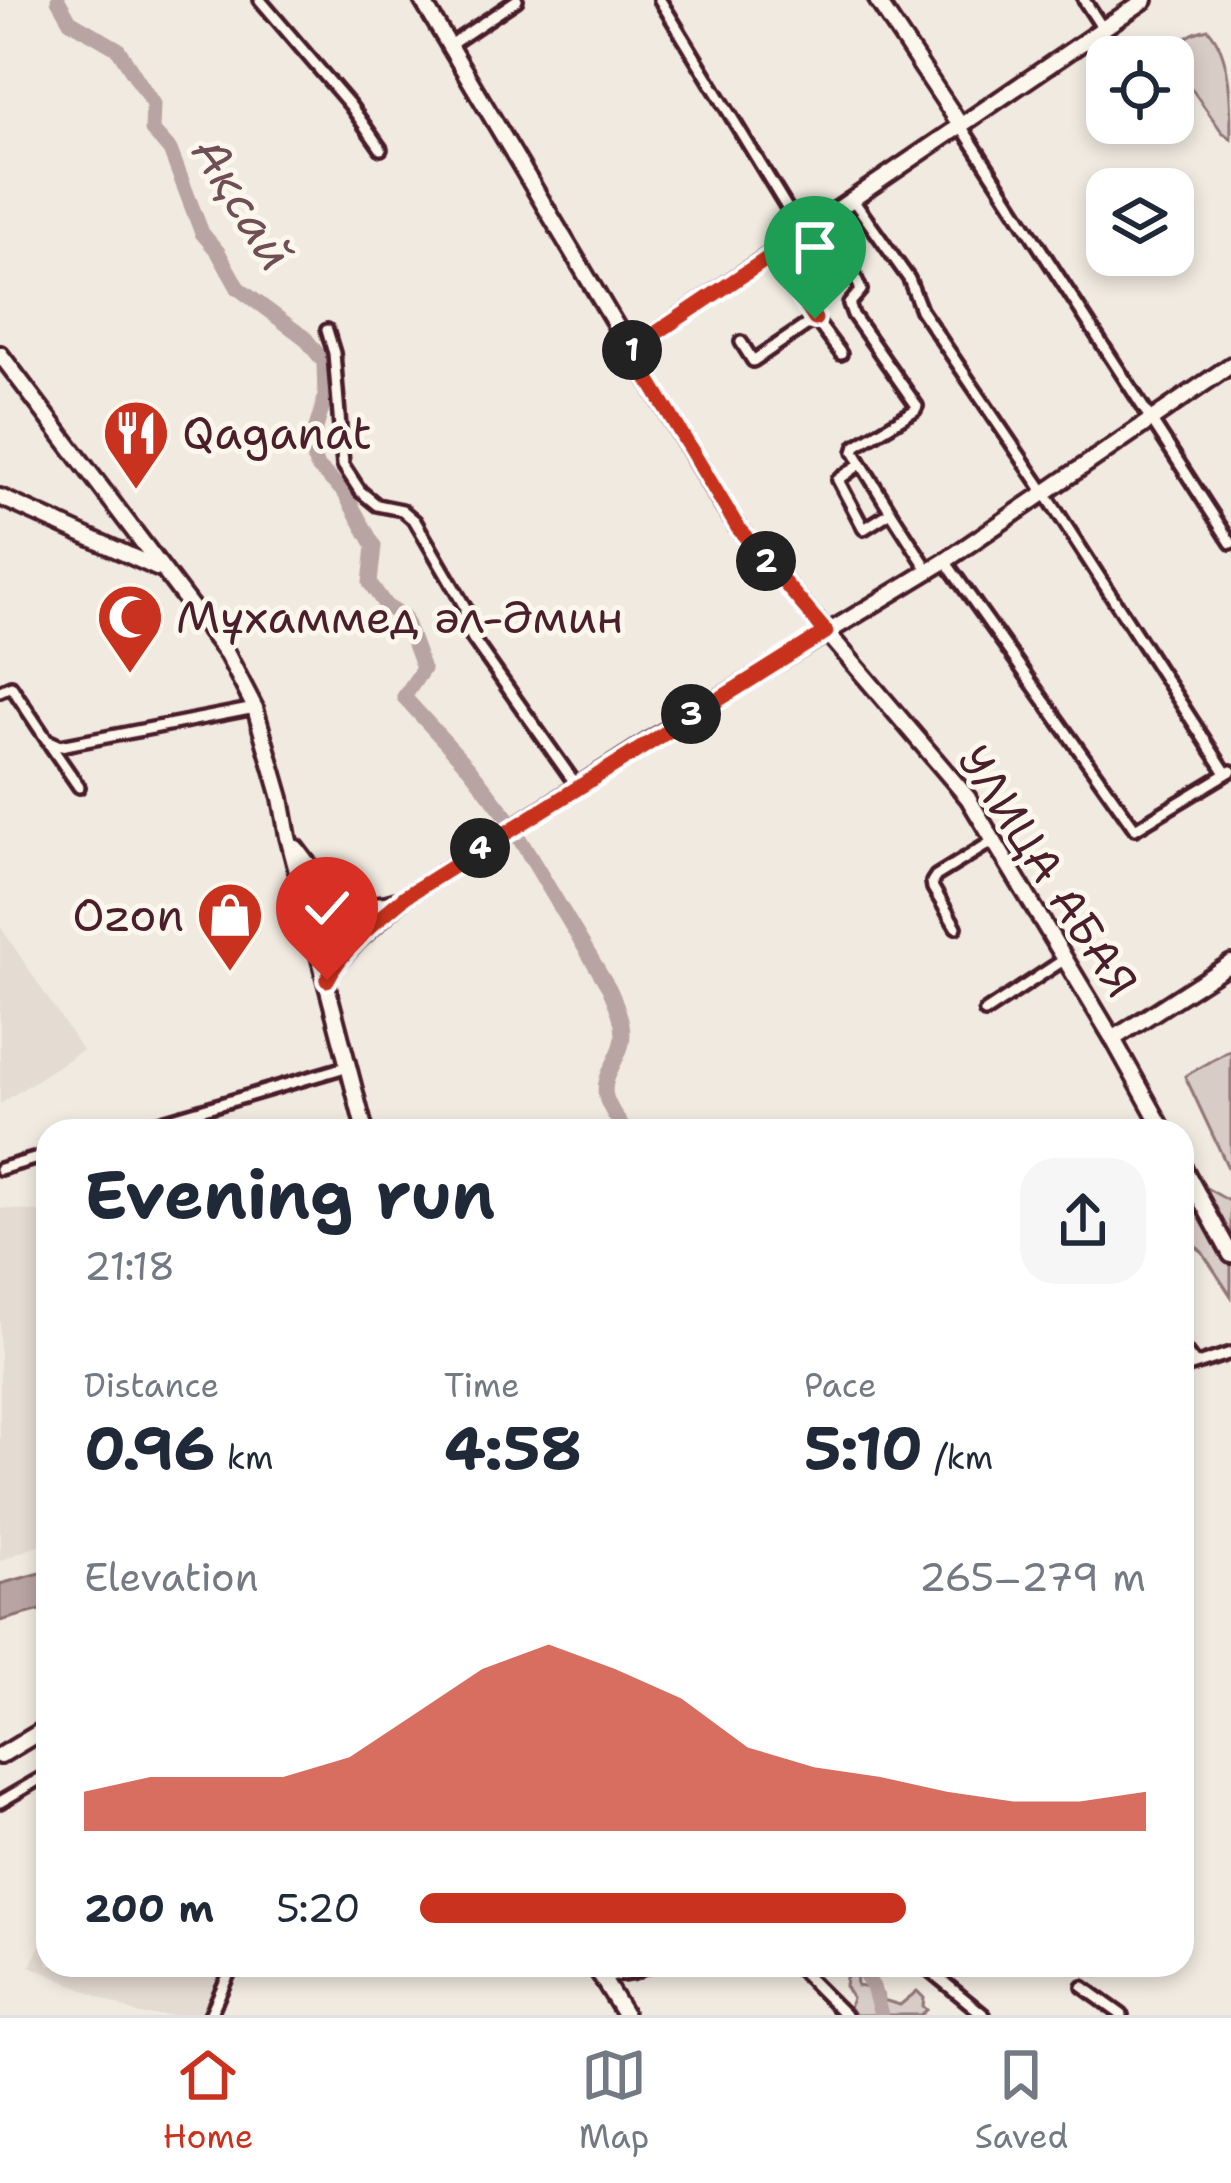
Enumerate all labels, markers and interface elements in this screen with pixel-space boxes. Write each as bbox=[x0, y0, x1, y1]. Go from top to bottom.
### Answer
map controls bbox=[1086, 36, 1194, 276]
button: locate bbox=[1086, 36, 1194, 144]
water label: Ақсай bbox=[177, 124, 309, 282]
button: layers bbox=[1086, 168, 1194, 276]
pin bbox=[764, 196, 866, 319]
icon: arrive bbox=[782, 214, 848, 280]
pin: 1 bbox=[602, 320, 662, 380]
text: 1 bbox=[624, 327, 640, 372]
restaurant icon: Qaganat bbox=[101, 398, 171, 492]
place label: Qaganat bbox=[182, 403, 372, 463]
pin: 2 bbox=[736, 531, 796, 591]
text: 2 bbox=[754, 538, 778, 583]
mosque icon: Мұхаммед әл-Әмин bbox=[95, 582, 165, 676]
place label: Мұхаммед әл-Әмин bbox=[176, 587, 623, 647]
pin: 3 bbox=[661, 684, 721, 744]
text: 3 bbox=[679, 691, 703, 736]
street label: УЛИЦА АБАЯ bbox=[944, 734, 1152, 1008]
pin: 4 bbox=[450, 818, 510, 878]
text: 4 bbox=[468, 825, 492, 870]
pin bbox=[276, 857, 378, 980]
icon: check bbox=[294, 875, 360, 941]
shop icon: Ozon bbox=[195, 880, 265, 974]
place label: Ozon bbox=[72, 885, 184, 945]
text: Evening run bbox=[84, 1151, 495, 1239]
button: share bbox=[1020, 1158, 1146, 1284]
text: 21:18 bbox=[84, 1240, 175, 1292]
text: Distance bbox=[84, 1363, 219, 1408]
text: Time bbox=[444, 1363, 520, 1408]
text: Pace bbox=[804, 1363, 877, 1408]
text: 0.96 bbox=[84, 1408, 216, 1488]
text: 4:58 bbox=[444, 1408, 582, 1488]
text: 5:10 bbox=[804, 1408, 923, 1488]
text: km bbox=[216, 1435, 274, 1480]
text: /km bbox=[923, 1435, 993, 1480]
text: Elevation bbox=[84, 1551, 259, 1603]
text: 265–279 m bbox=[919, 1551, 1146, 1603]
text: 200 m bbox=[84, 1882, 214, 1934]
text: 5:20 bbox=[276, 1882, 360, 1934]
tab: Home bbox=[163, 2042, 253, 2159]
tab: Map bbox=[579, 2042, 649, 2159]
tab: Saved bbox=[975, 2042, 1068, 2159]

